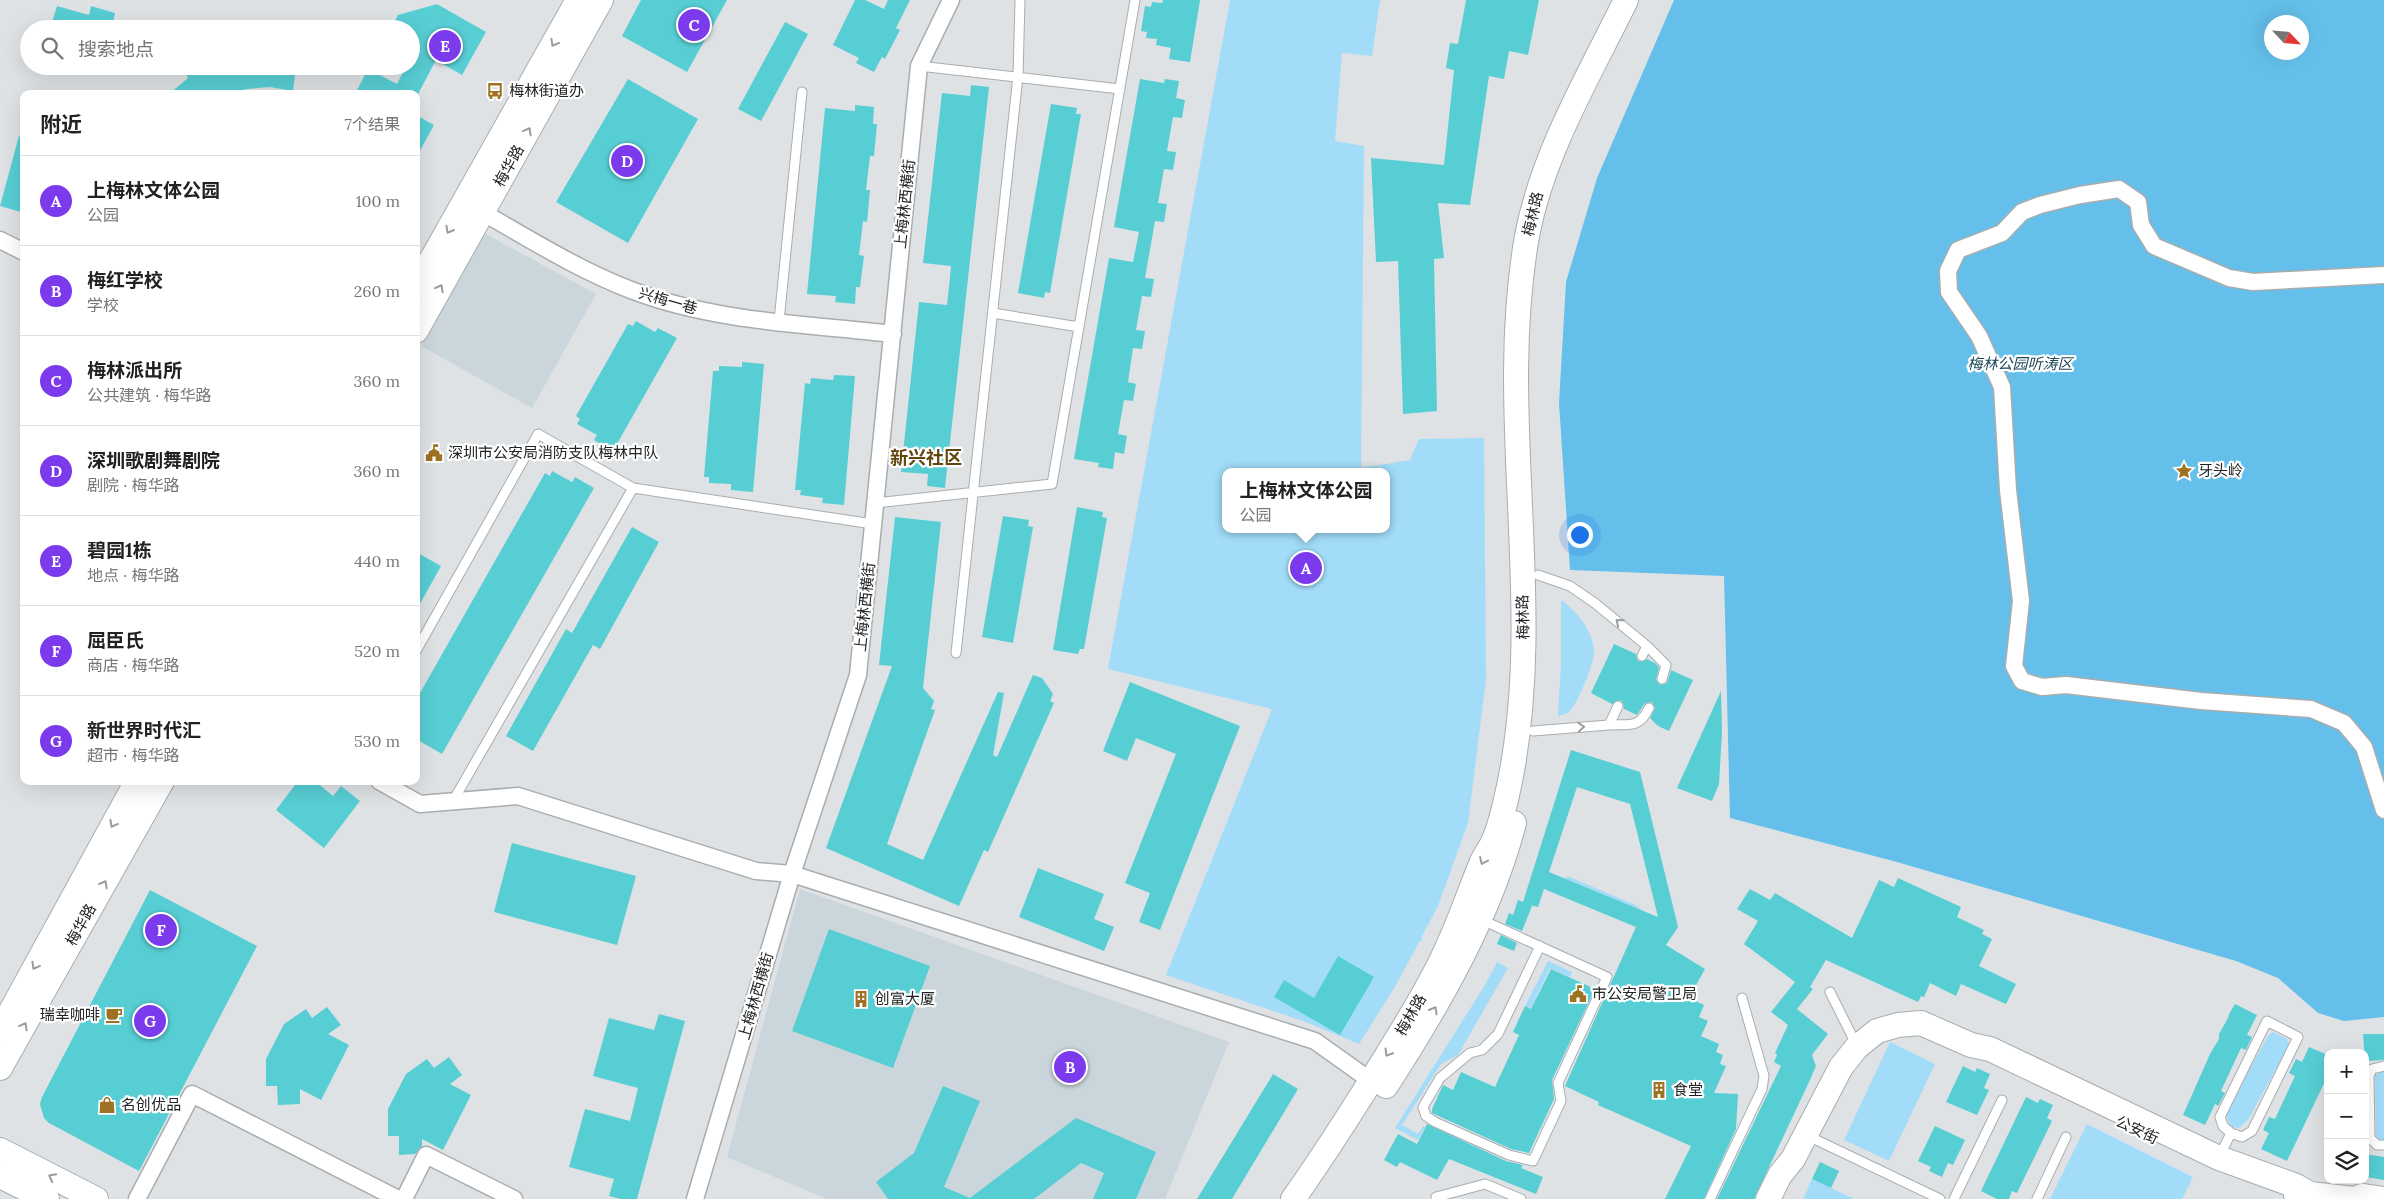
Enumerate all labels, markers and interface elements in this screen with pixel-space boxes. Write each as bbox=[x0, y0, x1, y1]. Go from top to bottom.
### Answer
pin: C bbox=[678, 6, 710, 44]
north arrow bbox=[2264, 15, 2309, 60]
search box bbox=[20, 20, 420, 75]
pin: E bbox=[429, 27, 461, 65]
icon: search bbox=[38, 34, 66, 62]
text: 搜索地点 bbox=[78, 37, 154, 61]
one-way arrow bbox=[550, 37, 560, 46]
bus stop icon: 梅林街道办 bbox=[485, 81, 505, 101]
place label: 梅林街道办 bbox=[509, 81, 584, 100]
text: 附近 bbox=[40, 111, 82, 138]
text: 7个结果 bbox=[345, 114, 400, 134]
one-way arrow bbox=[522, 128, 532, 137]
street label: 梅华路 bbox=[489, 141, 528, 190]
pin: D bbox=[611, 142, 643, 180]
street label: 上梅林西横街 bbox=[890, 158, 919, 250]
text: 上梅林文体公园 bbox=[87, 178, 220, 202]
street label: 梅林路 bbox=[1518, 190, 1547, 238]
text: A bbox=[51, 191, 61, 211]
text: 100 m bbox=[356, 191, 400, 211]
text: 公园 bbox=[87, 205, 119, 225]
one-way arrow bbox=[445, 225, 455, 234]
text: 梅红学校 bbox=[87, 268, 163, 292]
text: B bbox=[51, 281, 61, 301]
text: 260 m bbox=[354, 281, 400, 301]
street label: 兴梅一巷 bbox=[637, 283, 700, 318]
one-way arrow bbox=[434, 285, 444, 294]
text: 学校 bbox=[87, 295, 119, 315]
park label: 梅林公园听涛区 bbox=[1967, 354, 2074, 373]
text: 梅林派出所 bbox=[87, 358, 182, 382]
text: C bbox=[50, 371, 62, 391]
text: 360 m bbox=[353, 371, 400, 391]
text: 公共建筑 · 梅华路 bbox=[87, 385, 211, 405]
public building icon: 深圳市公安局消防支队梅林中队 bbox=[424, 443, 444, 463]
place label: 深圳市公安局消防支队梅林中队 bbox=[448, 443, 658, 462]
district label: 新兴社区 bbox=[890, 446, 962, 469]
text: 深圳歌剧舞剧院 bbox=[87, 448, 220, 472]
text: D bbox=[50, 461, 62, 481]
text: 360 m bbox=[353, 461, 400, 481]
place icon: 牙头岭 bbox=[2174, 461, 2194, 481]
place label: 牙头岭 bbox=[2198, 461, 2243, 480]
popup bbox=[1222, 468, 1390, 533]
text: 剧院 · 梅华路 bbox=[87, 475, 179, 495]
text: 上梅林文体公园 bbox=[1239, 478, 1373, 502]
text: 公园 bbox=[1239, 505, 1272, 525]
your location bbox=[1567, 522, 1593, 548]
text: 碧园1栋 bbox=[87, 538, 152, 562]
pin: A bbox=[1290, 549, 1322, 587]
text: E bbox=[51, 551, 61, 571]
text: 440 m bbox=[354, 551, 400, 571]
street label: 上梅林西横街 bbox=[850, 561, 879, 653]
text: 地点 · 梅华路 bbox=[87, 565, 179, 585]
street label: 梅林路 bbox=[1513, 594, 1532, 640]
one-way arrow bbox=[1615, 619, 1624, 628]
text: 屈臣氏 bbox=[87, 628, 144, 652]
text: F bbox=[51, 641, 61, 661]
text: 520 m bbox=[354, 641, 400, 661]
text: 商店 · 梅华路 bbox=[87, 655, 179, 675]
text: 新世界时代汇 bbox=[87, 718, 201, 742]
one-way arrow bbox=[1577, 722, 1585, 733]
text: G bbox=[50, 731, 62, 751]
text: 530 m bbox=[354, 731, 400, 751]
text: 超市 · 梅华路 bbox=[87, 745, 179, 765]
one-way arrow bbox=[109, 819, 119, 828]
one-way arrow bbox=[1479, 856, 1489, 865]
one-way arrow bbox=[97, 881, 107, 890]
street label: 梅华路 bbox=[61, 900, 100, 949]
pin: F bbox=[145, 911, 177, 949]
street label: 上梅林西横街 bbox=[734, 950, 777, 1042]
one-way arrow bbox=[31, 961, 41, 970]
public building icon: 市公安局警卫局 bbox=[1568, 984, 1588, 1004]
place label: 市公安局警卫局 bbox=[1592, 984, 1697, 1003]
building icon: 创富大厦 bbox=[851, 989, 871, 1009]
place label: 创富大厦 bbox=[875, 989, 935, 1008]
street label: 梅林路 bbox=[1391, 991, 1430, 1039]
pin: G bbox=[134, 1002, 166, 1040]
place label: 瑞幸咖啡 bbox=[40, 1005, 100, 1024]
cafe icon: 瑞幸咖啡 bbox=[104, 1005, 124, 1025]
one-way arrow bbox=[1427, 1007, 1437, 1016]
one-way arrow bbox=[17, 1022, 27, 1031]
pin: B bbox=[1054, 1048, 1086, 1086]
one-way arrow bbox=[1385, 1048, 1394, 1057]
map controls bbox=[2324, 1049, 2369, 1184]
button: + bbox=[2324, 1049, 2369, 1094]
building icon: 食堂 bbox=[1649, 1080, 1669, 1100]
place label: 食堂 bbox=[1673, 1080, 1703, 1099]
button: − bbox=[2324, 1094, 2369, 1139]
shop icon: 名创优品 bbox=[97, 1095, 117, 1115]
place label: 名创优品 bbox=[121, 1095, 181, 1114]
street label: 公安街 bbox=[2113, 1111, 2162, 1148]
button: layers bbox=[2324, 1139, 2369, 1184]
one-way arrow bbox=[48, 1173, 57, 1183]

